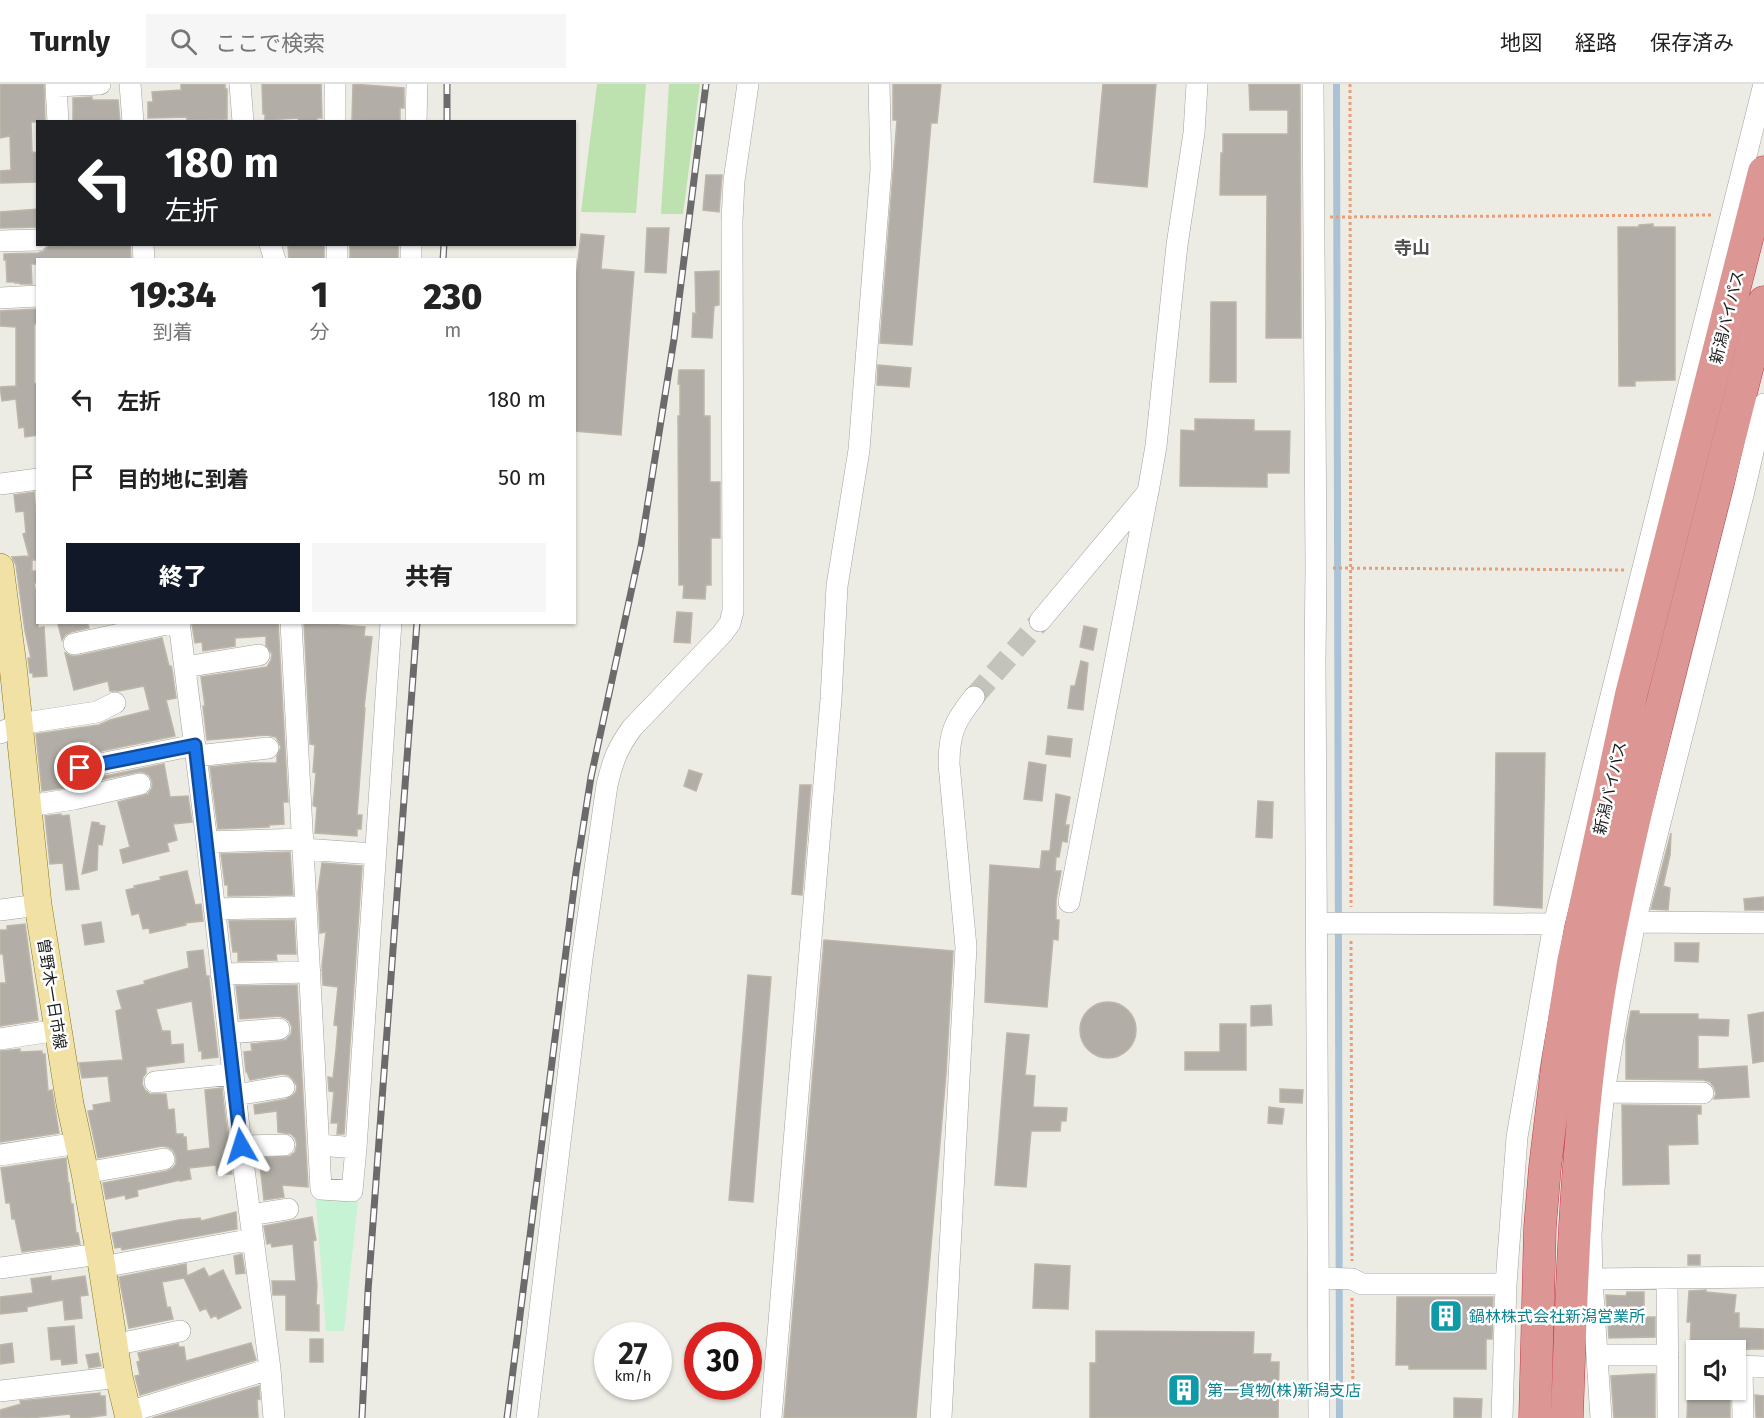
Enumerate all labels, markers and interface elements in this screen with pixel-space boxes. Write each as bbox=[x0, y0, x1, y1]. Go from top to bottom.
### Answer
search box bbox=[146, 14, 566, 68]
text: Turnly bbox=[30, 25, 110, 58]
icon: search bbox=[167, 25, 200, 58]
text: ここで検索 bbox=[215, 30, 325, 57]
text: 地図 bbox=[1500, 30, 1542, 56]
text: 経路 bbox=[1575, 30, 1617, 56]
text: 保存済み bbox=[1650, 30, 1734, 56]
text: 180 m bbox=[165, 138, 279, 188]
icon: left bbox=[66, 144, 144, 222]
text: 左折 bbox=[165, 195, 219, 227]
district label: 寺山 bbox=[1394, 237, 1430, 259]
street label: 新潟バイパス bbox=[1706, 268, 1748, 366]
text: 19:34 bbox=[130, 273, 216, 317]
text: 1 bbox=[311, 273, 328, 317]
text: 230 bbox=[423, 275, 482, 319]
text: m bbox=[444, 318, 461, 342]
text: 到着 bbox=[153, 320, 193, 344]
text: 分 bbox=[310, 320, 330, 344]
icon: left bbox=[66, 383, 99, 416]
text: 180 m bbox=[487, 386, 546, 413]
text: 左折 bbox=[117, 388, 161, 415]
icon: arrive bbox=[66, 461, 99, 494]
text: 50 m bbox=[498, 464, 546, 491]
text: 目的地に到着 bbox=[117, 466, 249, 493]
button: 終了 bbox=[66, 543, 300, 612]
button: 共有 bbox=[312, 543, 546, 612]
street label: 新潟バイパス bbox=[1590, 739, 1630, 837]
pin bbox=[54, 742, 105, 793]
icon: arrive bbox=[63, 751, 96, 784]
street label: 曽野木一日市線 bbox=[34, 937, 70, 1051]
position arrow bbox=[209, 1114, 273, 1178]
building icon: 鍋林株式会社新潟営業所 bbox=[1428, 1298, 1464, 1334]
place label: 鍋林株式会社新潟営業所 bbox=[1469, 1307, 1645, 1326]
speed limit sign: 30 bbox=[684, 1322, 762, 1400]
text: 27 bbox=[618, 1336, 648, 1372]
map controls bbox=[1686, 1340, 1746, 1400]
button: sound bbox=[1686, 1340, 1746, 1400]
text: km/h bbox=[614, 1367, 652, 1385]
building icon: 第一貨物(株)新潟支店 bbox=[1166, 1372, 1202, 1408]
place label: 第一貨物(株)新潟支店 bbox=[1207, 1381, 1361, 1400]

